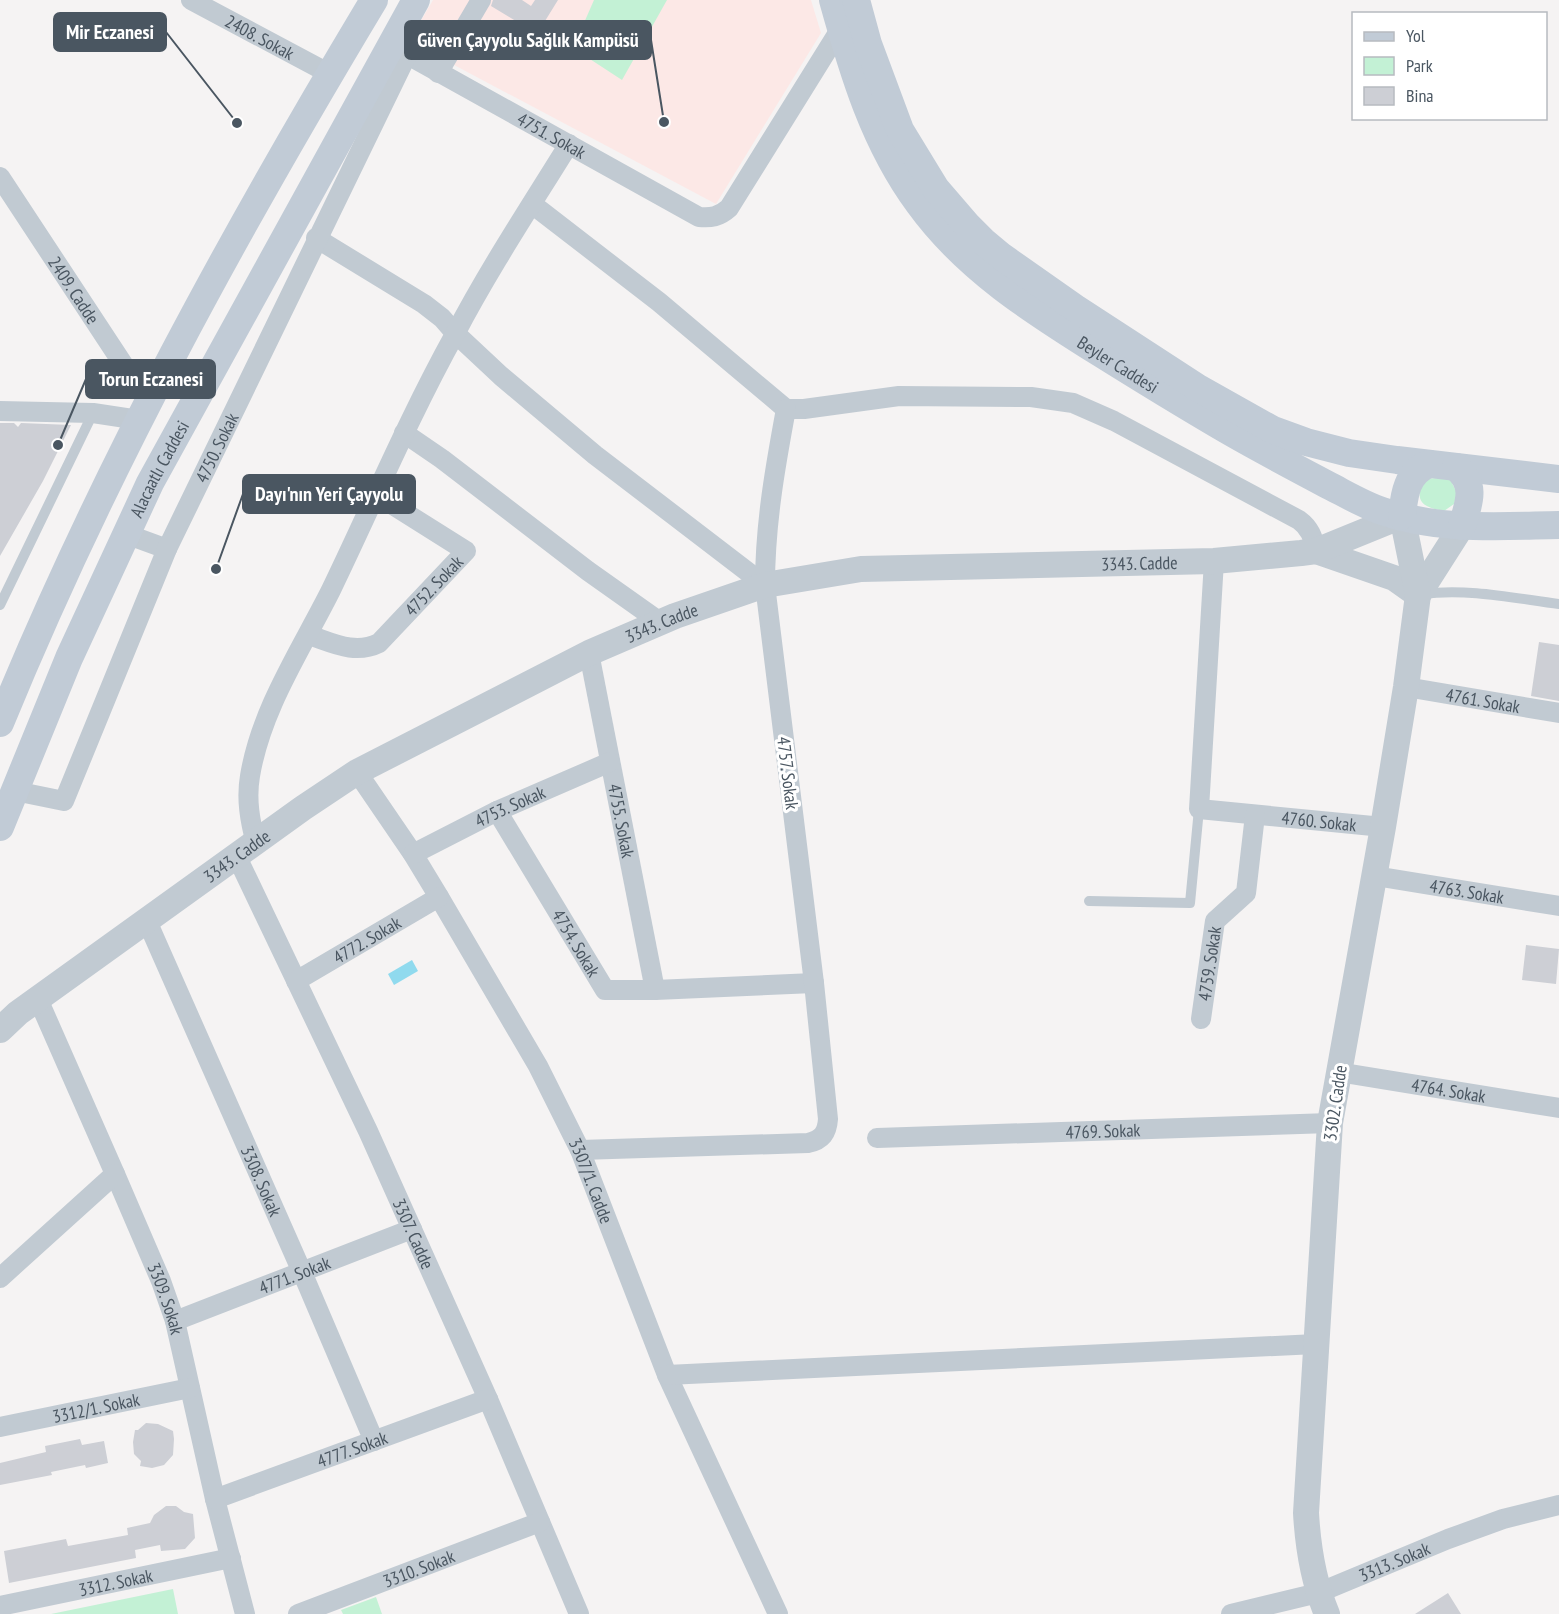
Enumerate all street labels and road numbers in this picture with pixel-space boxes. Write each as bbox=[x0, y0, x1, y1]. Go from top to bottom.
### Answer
street label: 2408. Sokak bbox=[221, 9, 298, 64]
street label: 4751. Sokak bbox=[513, 107, 590, 163]
street label: 2409. Cadde bbox=[44, 251, 105, 328]
street label: Beyler Caddesi bbox=[1073, 330, 1163, 398]
street label: 4750. Sokak bbox=[190, 409, 243, 486]
street label: Alacaatlı Caddesi bbox=[124, 417, 194, 521]
street label: 4752. Sokak bbox=[399, 550, 468, 621]
street label: 3343. Cadde bbox=[1101, 550, 1178, 575]
street label: 3343. Cadde bbox=[621, 598, 701, 648]
street label: 4761. Sokak bbox=[1444, 682, 1522, 718]
street label: 4757. Sokak bbox=[772, 735, 804, 811]
street label: 4753. Sokak bbox=[471, 780, 548, 832]
street label: 4755. Sokak bbox=[603, 782, 640, 860]
street label: 4760. Sokak bbox=[1281, 806, 1357, 836]
street label: 3343. Cadde bbox=[199, 824, 274, 887]
street label: 4763. Sokak bbox=[1428, 874, 1506, 908]
street label: 4754. Sokak bbox=[547, 905, 606, 981]
street label: 4772. Sokak bbox=[329, 911, 405, 968]
street label: 4759. Sokak bbox=[1192, 925, 1226, 1002]
street label: 3302. Cadde bbox=[1318, 1064, 1352, 1142]
street label: 4764. Sokak bbox=[1410, 1073, 1487, 1107]
street label: 4769. Sokak bbox=[1065, 1118, 1141, 1143]
street label: 3307/1. Cadde bbox=[564, 1134, 619, 1227]
street label: 3308. Sokak bbox=[236, 1142, 287, 1220]
street label: 3307. Cadde bbox=[388, 1195, 440, 1272]
street label: 4771. Sokak bbox=[255, 1250, 333, 1299]
street label: 3309. Sokak bbox=[143, 1259, 189, 1337]
street label: 3312/1. Sokak bbox=[50, 1387, 142, 1427]
street label: 4777. Sokak bbox=[314, 1425, 390, 1472]
street label: 3313. Sokak bbox=[1355, 1536, 1433, 1586]
street label: 3310. Sokak bbox=[379, 1544, 458, 1592]
street label: 3312. Sokak bbox=[76, 1563, 155, 1601]

